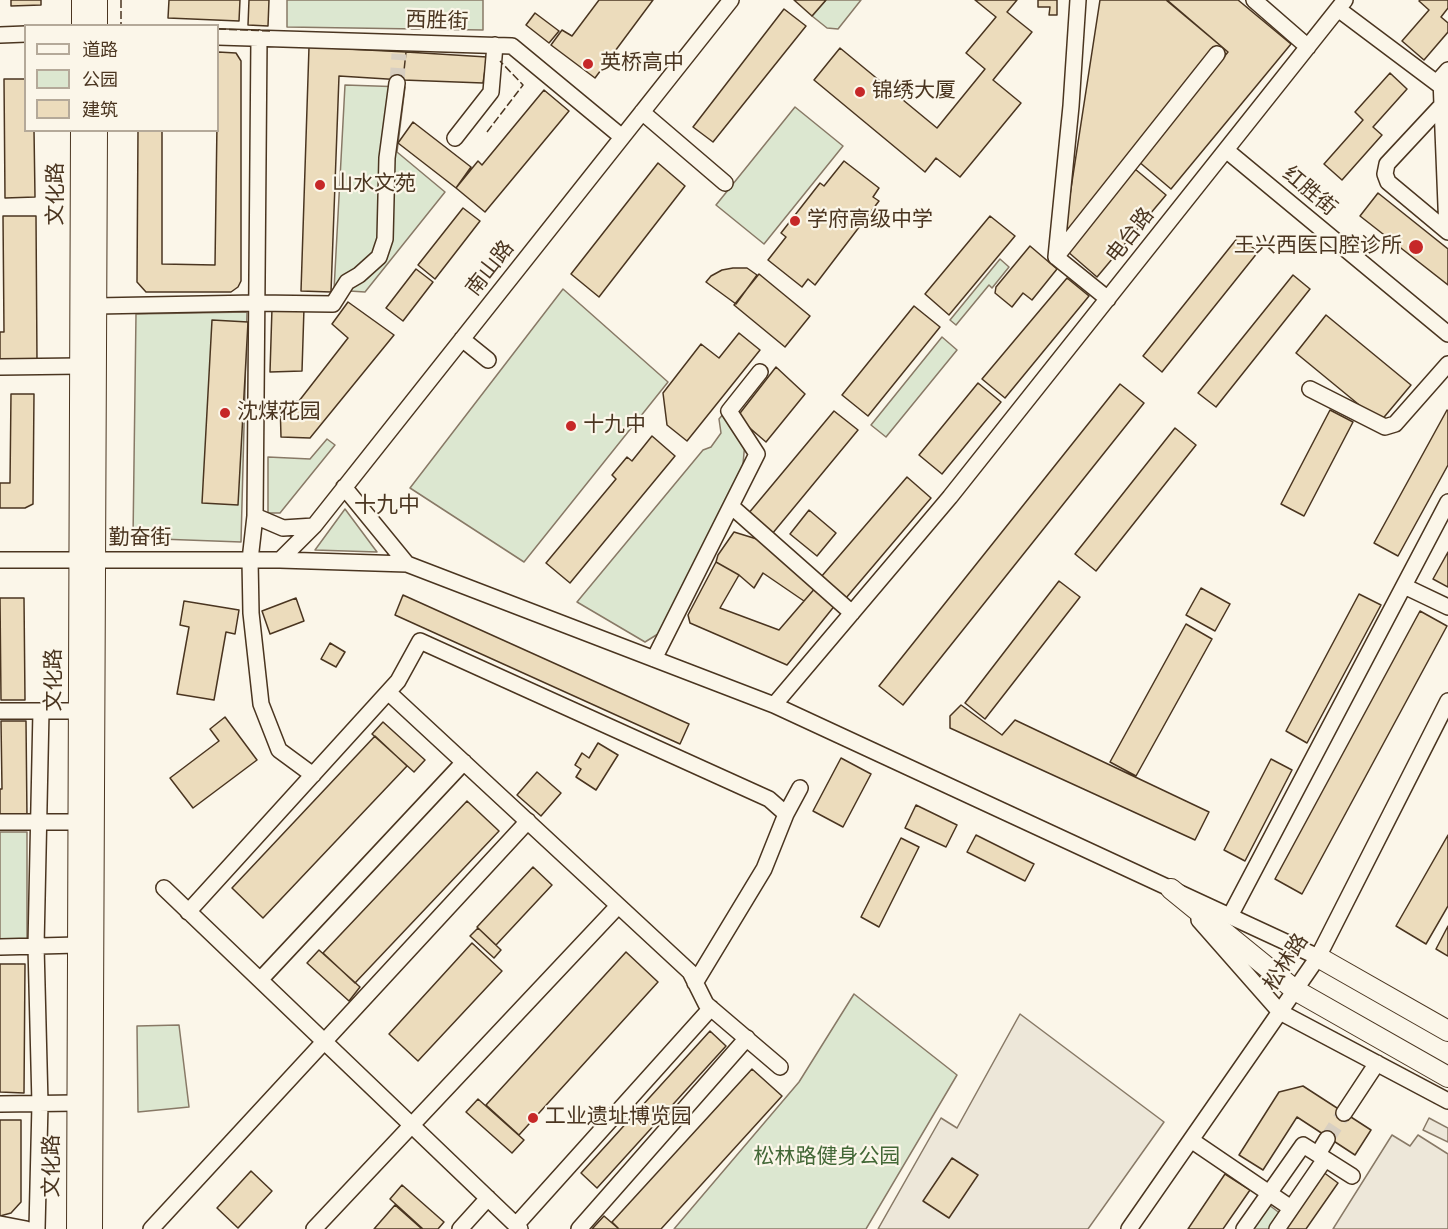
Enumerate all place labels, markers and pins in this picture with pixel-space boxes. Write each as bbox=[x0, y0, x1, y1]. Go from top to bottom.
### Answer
place label: 英桥高中 bbox=[600, 51, 684, 77]
marker: 英桥高中 bbox=[581, 57, 595, 71]
place label: 锦绣大厦 bbox=[872, 79, 956, 105]
marker: 锦绣大厦 bbox=[853, 85, 867, 99]
place label: 山水文苑 bbox=[332, 172, 416, 198]
marker: 山水文苑 bbox=[313, 178, 327, 192]
place label: 学府高级中学 bbox=[807, 208, 933, 234]
marker: 学府高级中学 bbox=[788, 214, 802, 228]
place label: 王兴西医口腔诊所 bbox=[1234, 234, 1402, 260]
marker: 王兴西医口腔诊所 bbox=[1407, 238, 1425, 256]
place label: 沈煤花园 bbox=[237, 400, 321, 426]
marker: 沈煤花园 bbox=[218, 406, 232, 420]
place label: 十九中 bbox=[583, 413, 646, 439]
marker: 十九中 bbox=[564, 419, 578, 433]
place label: 工业遗址博览园 bbox=[545, 1105, 692, 1131]
marker: 工业遗址博览园 bbox=[526, 1111, 540, 1125]

